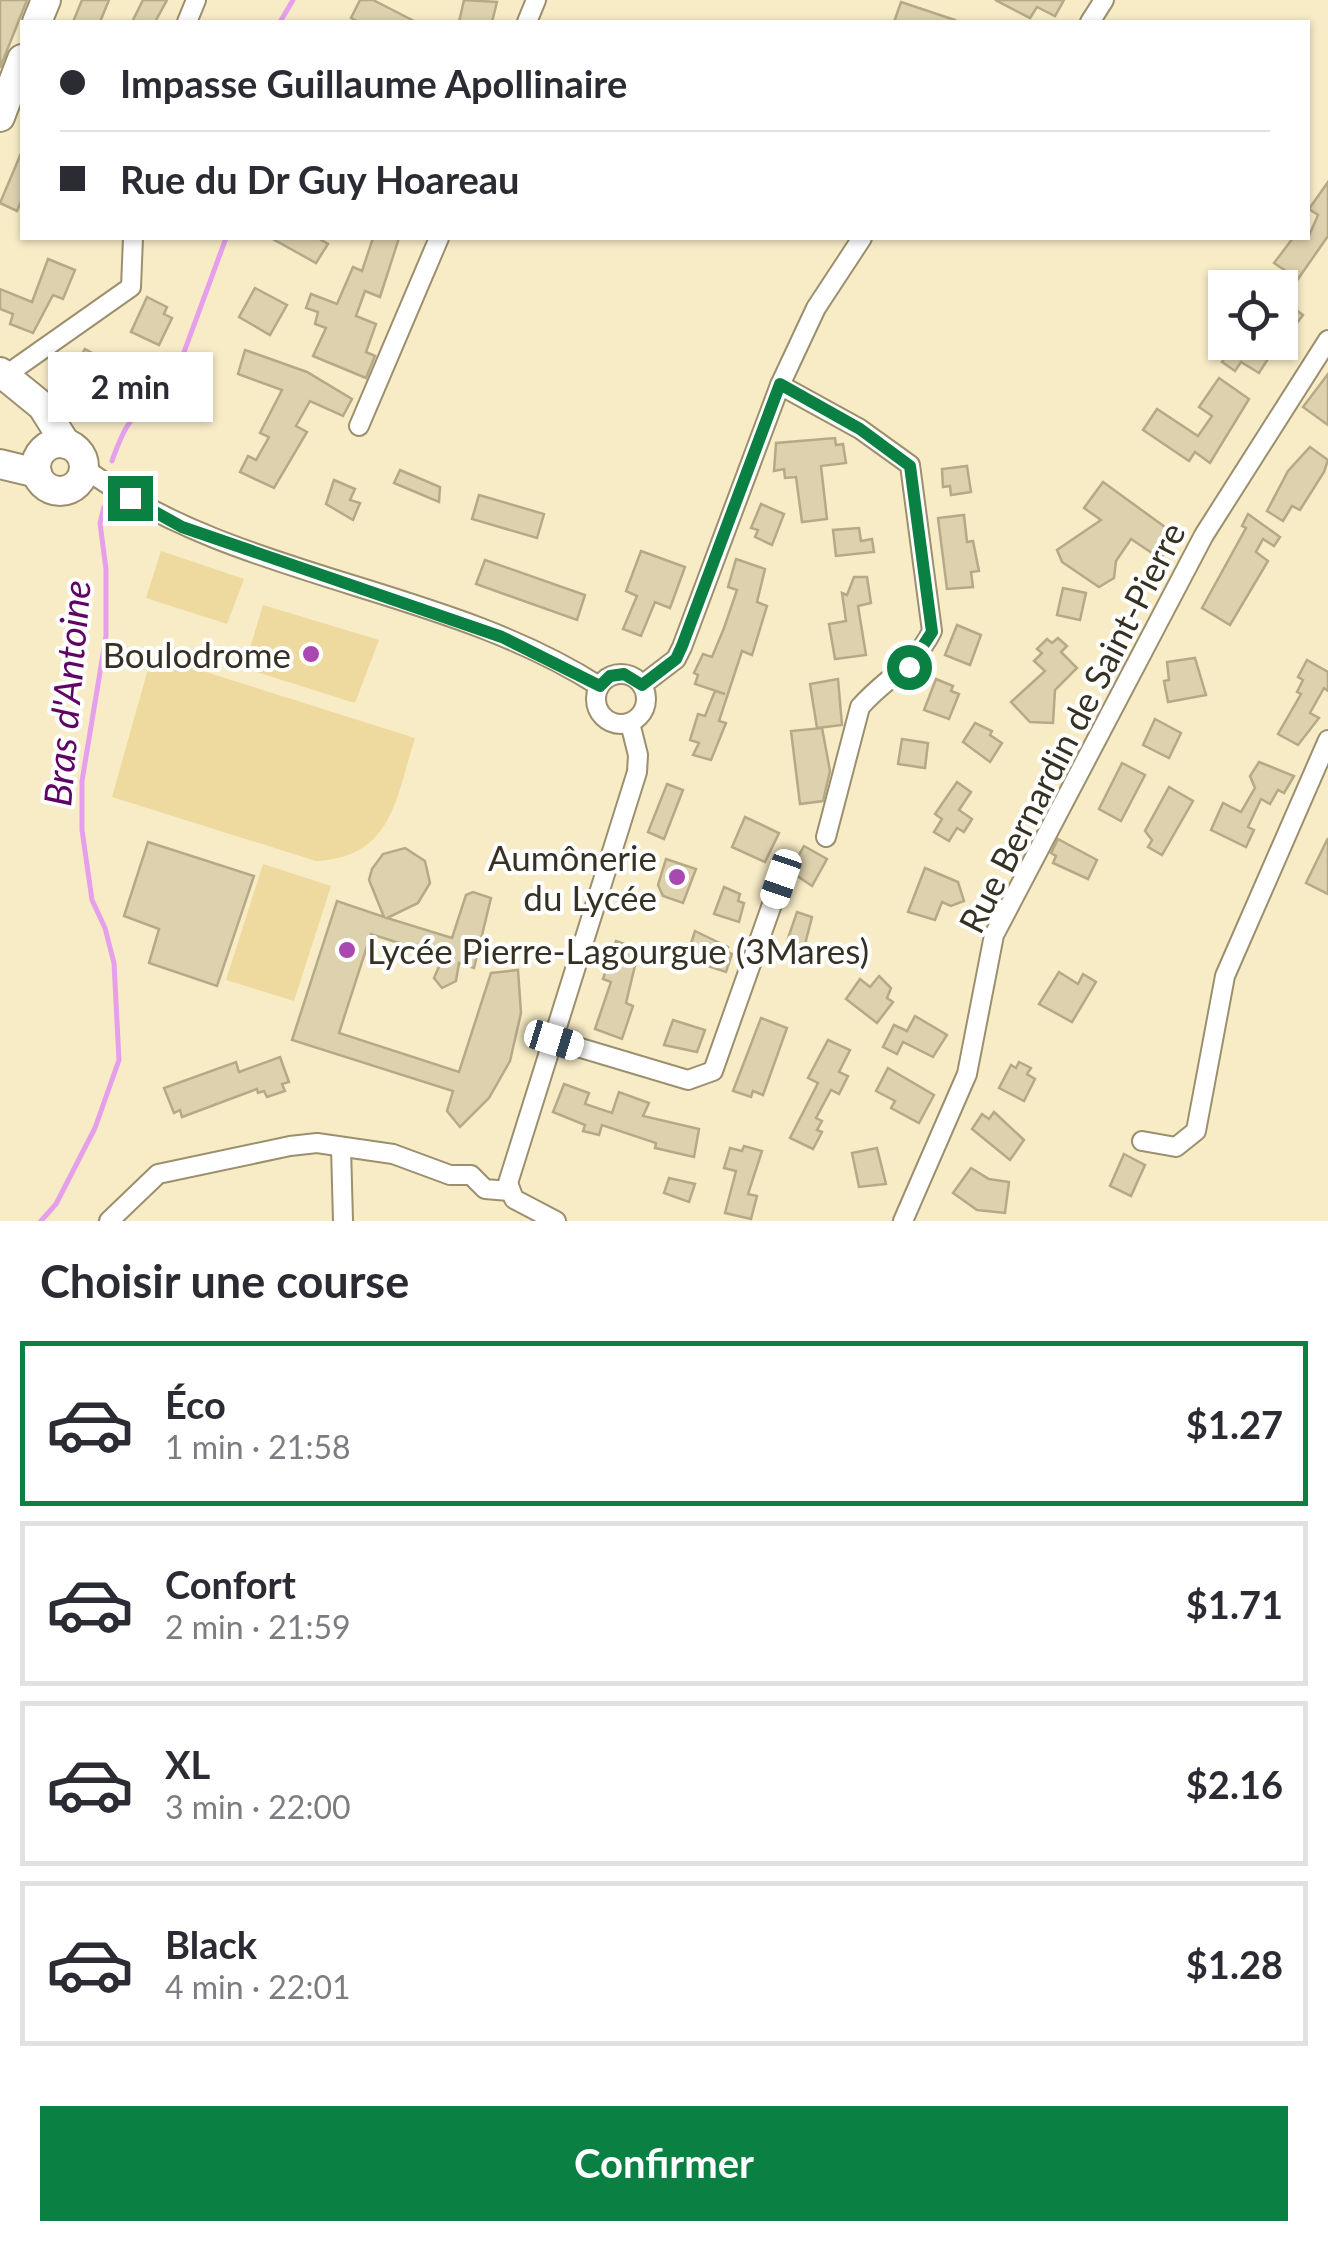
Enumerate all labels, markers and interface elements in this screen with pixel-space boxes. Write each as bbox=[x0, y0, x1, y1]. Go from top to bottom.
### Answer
text: Impasse Guillaume Apollinaire bbox=[120, 60, 627, 106]
text: Rue du Dr Guy Hoareau bbox=[120, 156, 520, 202]
map controls bbox=[1208, 270, 1298, 360]
button: locate bbox=[1208, 270, 1298, 360]
callout: 2 min bbox=[48, 353, 212, 423]
text: 2 min bbox=[91, 367, 170, 406]
route end bbox=[108, 476, 153, 521]
street label: Rue Bernardin de Saint-Pierre bbox=[949, 515, 1193, 939]
water label: Bras d'Antoine bbox=[33, 578, 99, 808]
place label: Boulodrome bbox=[102, 633, 291, 675]
marker: Boulodrome bbox=[300, 643, 322, 665]
route start bbox=[887, 645, 932, 690]
place label: Aumônerie du Lycée bbox=[488, 836, 657, 918]
car bbox=[757, 846, 805, 912]
marker: Aumônerie du Lycée bbox=[666, 866, 688, 888]
place label: Lycée Pierre-Lagourgue (3Mares) bbox=[367, 929, 869, 971]
marker: Lycée Pierre-Lagourgue (3Mares) bbox=[336, 939, 358, 961]
car bbox=[521, 1017, 587, 1063]
text: Choisir une course bbox=[40, 1254, 409, 1308]
icon: car bbox=[45, 1379, 135, 1469]
text: Éco bbox=[165, 1381, 226, 1427]
text: $1.27 bbox=[1186, 1401, 1283, 1447]
text: 1 min · 21:58 bbox=[165, 1427, 351, 1466]
icon: car bbox=[45, 1559, 135, 1649]
text: Confort bbox=[165, 1561, 296, 1607]
text: $1.71 bbox=[1186, 1581, 1283, 1627]
text: 2 min · 21:59 bbox=[165, 1607, 351, 1646]
icon: car bbox=[45, 1739, 135, 1829]
text: XL bbox=[165, 1741, 210, 1787]
text: $2.16 bbox=[1186, 1761, 1283, 1807]
text: 3 min · 22:00 bbox=[165, 1787, 351, 1826]
icon: car bbox=[45, 1919, 135, 2009]
text: Black bbox=[165, 1921, 257, 1967]
text: $1.28 bbox=[1186, 1941, 1283, 1987]
text: 4 min · 22:01 bbox=[165, 1967, 351, 2006]
button: Confirmer bbox=[40, 2106, 1288, 2221]

